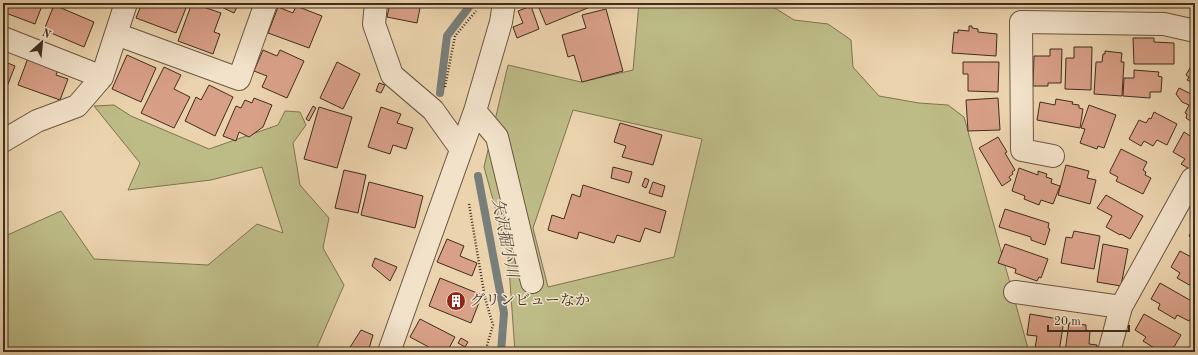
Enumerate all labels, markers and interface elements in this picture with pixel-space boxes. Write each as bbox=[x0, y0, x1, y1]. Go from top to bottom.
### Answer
north arrow bbox=[22, 22, 62, 62]
text: N bbox=[40, 28, 53, 42]
water label: 矢沢掘小川 bbox=[489, 197, 522, 281]
building icon: グリンビューなか bbox=[445, 290, 467, 312]
place label: グリンビューなか bbox=[470, 292, 590, 309]
scale bar bbox=[1048, 307, 1129, 333]
text: 20 m bbox=[1054, 316, 1081, 328]

